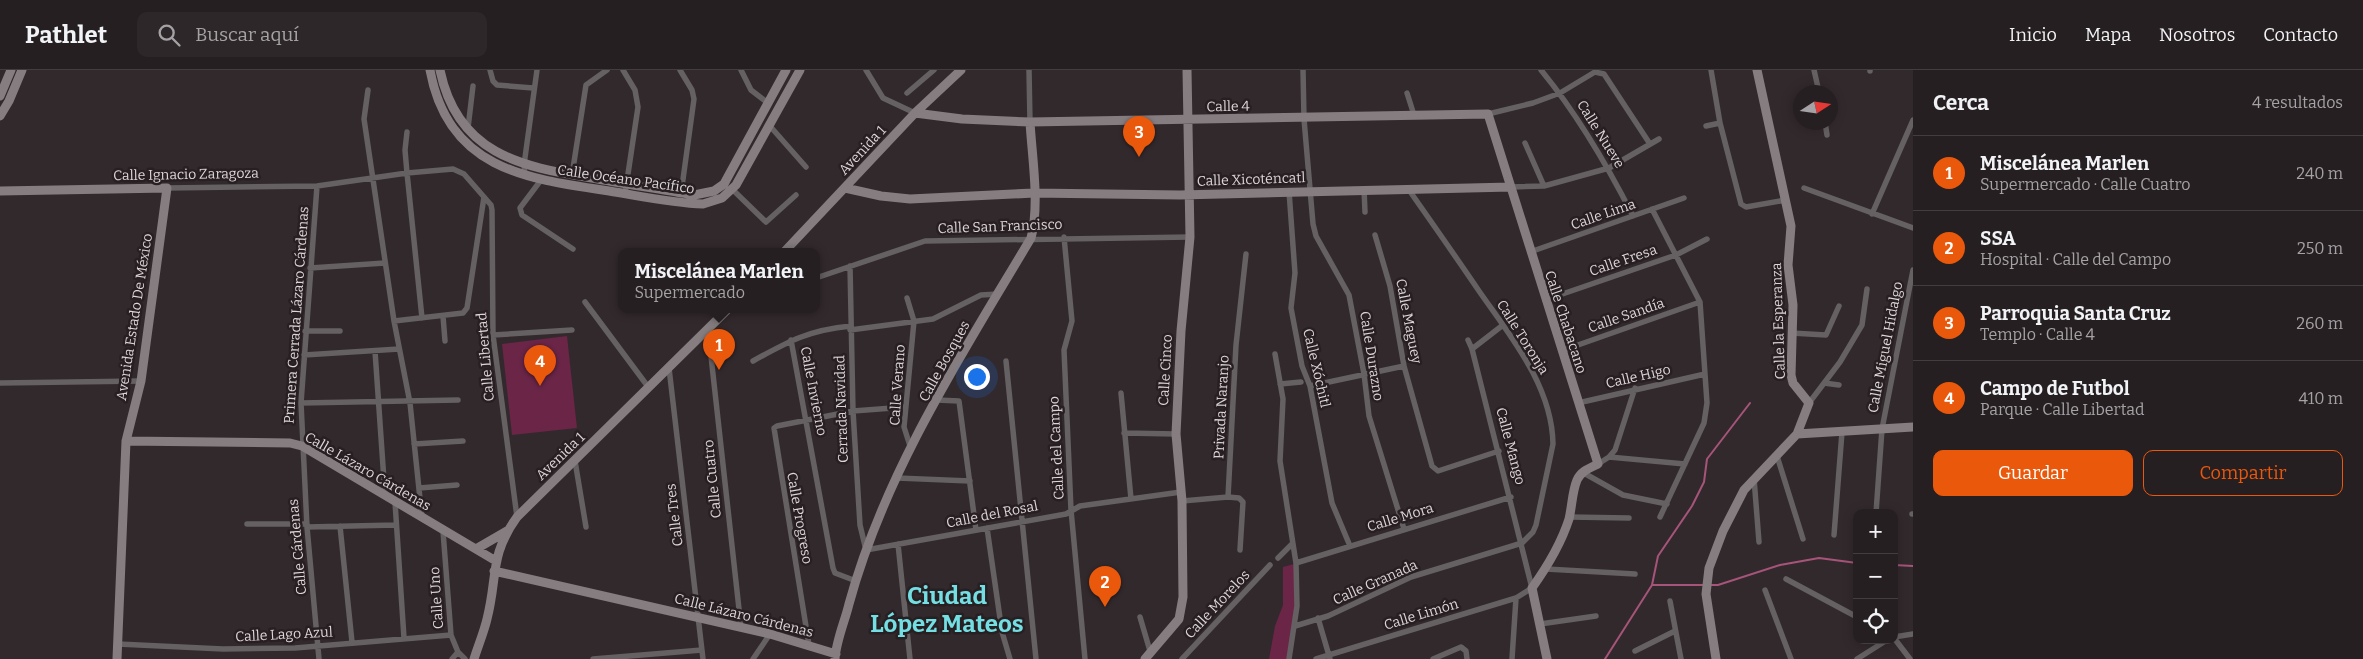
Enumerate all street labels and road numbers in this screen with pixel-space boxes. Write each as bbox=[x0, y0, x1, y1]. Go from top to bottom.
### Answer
street label: Calle Nueve bbox=[1573, 97, 1628, 171]
street label: Calle 4 bbox=[1206, 98, 1250, 115]
street label: Avenida 1 bbox=[835, 122, 890, 179]
street label: Calle Océano Pacífico bbox=[556, 161, 696, 198]
street label: Calle Ignacio Zaragoza bbox=[113, 165, 259, 184]
street label: Calle Xicoténcatl bbox=[1196, 169, 1306, 190]
street label: Calle Lima bbox=[1568, 195, 1638, 234]
street label: Primera Cerrada Lázaro Cárdenas bbox=[280, 206, 313, 424]
street label: Calle San Francisco bbox=[937, 216, 1063, 237]
street label: Avenida Estado De México bbox=[113, 232, 156, 402]
street label: Calle Fresa bbox=[1587, 241, 1660, 280]
street label: Calle la Esperanza bbox=[1768, 262, 1789, 380]
street label: Calle Chabacano bbox=[1541, 269, 1590, 376]
street label: Calle Maguey bbox=[1392, 277, 1425, 366]
street label: Calle Miguel Hidalgo bbox=[1864, 280, 1907, 414]
street label: Calle Sandía bbox=[1586, 294, 1667, 336]
street label: Calle Toronja bbox=[1493, 297, 1552, 378]
street label: Calle Durazno bbox=[1356, 310, 1387, 402]
street label: Calle Libertad bbox=[473, 312, 498, 402]
street label: Calle Bosques bbox=[915, 318, 974, 405]
street label: Calle Xóchitl bbox=[1299, 327, 1334, 409]
street label: Calle Cinco bbox=[1155, 334, 1176, 406]
street label: Calle Verano bbox=[886, 344, 909, 426]
street label: Calle Invierno bbox=[797, 345, 830, 437]
street label: Cerrada Navidad bbox=[831, 355, 852, 463]
street label: Privada Naranjo bbox=[1210, 355, 1233, 459]
street label: Calle Higo bbox=[1604, 361, 1672, 392]
street label: Calle del Campo bbox=[1045, 396, 1068, 500]
street label: Calle Mango bbox=[1492, 406, 1529, 487]
street label: Calle Lázaro Cárdenas bbox=[302, 428, 434, 514]
street label: Avenida 1 bbox=[532, 429, 589, 484]
street label: Calle Cuatro bbox=[700, 439, 725, 519]
street label: Calle Progreso bbox=[783, 471, 816, 565]
street label: Calle Tres bbox=[662, 483, 687, 547]
street label: Calle del Rosal bbox=[945, 497, 1039, 532]
street label: Calle Cárdenas bbox=[285, 498, 310, 596]
street label: Calle Mora bbox=[1365, 499, 1436, 536]
street label: Calle Granada bbox=[1330, 556, 1421, 609]
street label: Calle Uno bbox=[426, 566, 447, 630]
street label: Calle Morelos bbox=[1181, 567, 1253, 642]
street label: Calle Lázaro Cárdenas bbox=[673, 590, 815, 641]
street label: Calle Limón bbox=[1382, 595, 1461, 634]
street label: Calle Lago Azul bbox=[235, 623, 333, 646]

